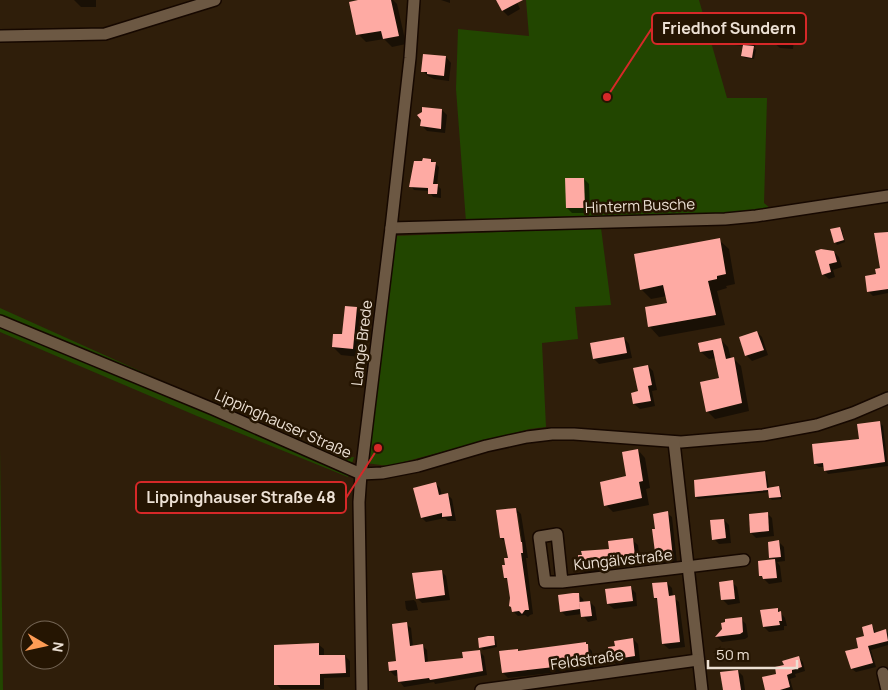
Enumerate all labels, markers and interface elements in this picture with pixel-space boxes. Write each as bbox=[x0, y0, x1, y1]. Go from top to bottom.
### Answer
callout: Friedhof Sundern bbox=[652, 13, 806, 44]
text: Friedhof Sundern bbox=[662, 17, 796, 39]
street label: Hinterm Busche bbox=[585, 193, 696, 218]
street label: Lange Brede bbox=[346, 299, 377, 387]
street label: Lippinghauser Straße bbox=[211, 384, 355, 463]
callout: Lippinghauser Straße 48 bbox=[136, 482, 346, 513]
text: Lippinghauser Straße 48 bbox=[146, 486, 336, 508]
street label: Kungälvstraße bbox=[572, 544, 674, 575]
north arrow bbox=[20, 620, 70, 670]
scale bar bbox=[708, 638, 797, 670]
text: N bbox=[48, 641, 69, 654]
street label: Feldstraße bbox=[549, 644, 625, 675]
text: 50 m bbox=[716, 644, 750, 665]

